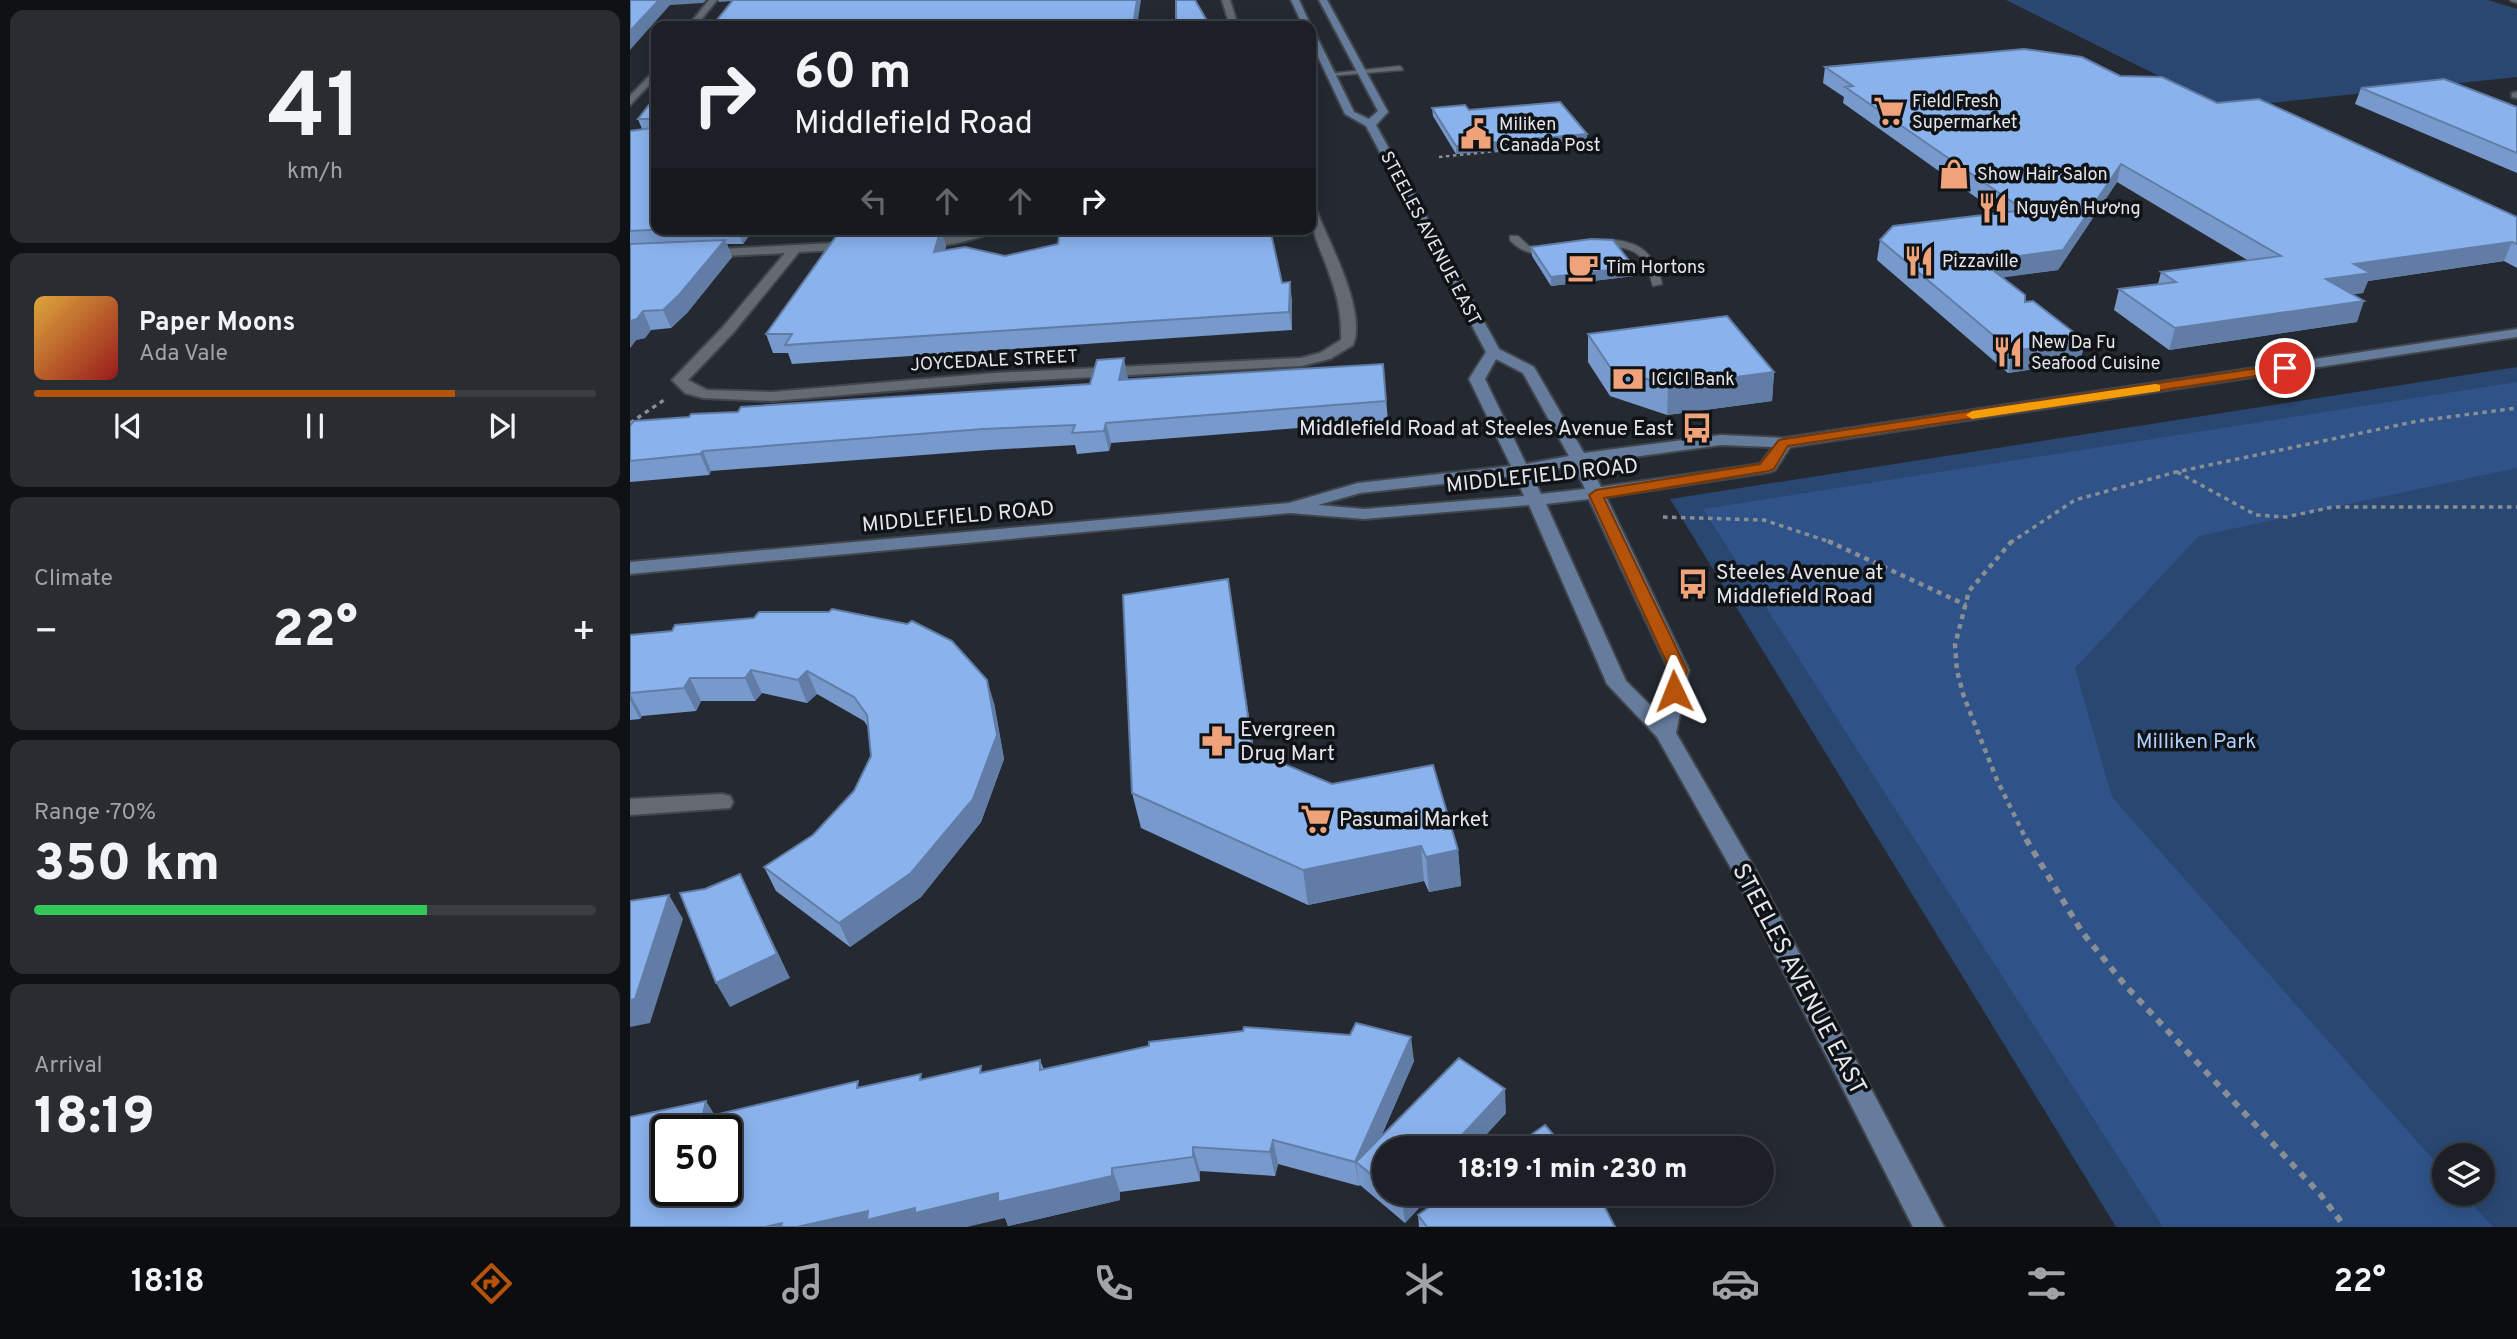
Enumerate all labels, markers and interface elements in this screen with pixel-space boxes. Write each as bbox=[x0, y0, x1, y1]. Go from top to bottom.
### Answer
text: 60 m bbox=[794, 44, 912, 106]
icon: right bbox=[679, 49, 770, 140]
text: 41 bbox=[268, 55, 362, 170]
place label: Field Fresh Supermarket bbox=[1912, 91, 2018, 135]
supermarket icon: Field Fresh Supermarket bbox=[1872, 94, 1906, 128]
text: Middlefield Road bbox=[794, 105, 1033, 145]
place label: Miliken Canada Post bbox=[1499, 114, 1600, 158]
public building icon: Miliken Canada Post bbox=[1459, 117, 1493, 151]
street label: STEELES AVENUE EAST bbox=[1374, 148, 1485, 330]
shop icon: Show Hair Salon bbox=[1937, 157, 1971, 191]
text: km/h bbox=[287, 158, 343, 187]
place label: Show Hair Salon bbox=[1977, 164, 2108, 187]
icon: left bbox=[855, 182, 893, 220]
icon: ahead bbox=[928, 182, 966, 220]
icon: ahead bbox=[1001, 182, 1039, 220]
icon: right bbox=[1074, 182, 1112, 220]
restaurant icon: Nguyên Hương bbox=[1976, 191, 2010, 225]
place label: Nguyên Hương bbox=[2016, 198, 2141, 221]
restaurant icon: Pizzaville bbox=[1902, 244, 1936, 278]
cafe icon: Tim Hortons bbox=[1566, 250, 1600, 284]
place label: Pizzaville bbox=[1942, 251, 2018, 274]
place label: Tim Hortons bbox=[1606, 257, 1706, 280]
text: Paper Moons bbox=[139, 307, 295, 340]
place label: New Da Fu Seafood Cuisine bbox=[2031, 332, 2161, 376]
restaurant icon: New Da Fu Seafood Cuisine bbox=[1991, 335, 2025, 369]
pin bbox=[2255, 338, 2315, 398]
text: Ada Vale bbox=[139, 340, 228, 369]
street label: JOYCEDALE STREET bbox=[910, 346, 1079, 377]
icon: arrive bbox=[2266, 349, 2304, 387]
bank icon: ICICI Bank bbox=[1611, 362, 1645, 396]
place label: ICICI Bank bbox=[1651, 369, 1735, 392]
icon: previous bbox=[109, 407, 147, 445]
icon: pause bbox=[296, 407, 334, 445]
icon: next bbox=[483, 407, 521, 445]
bus stop icon: Middlefield Road at Steeles Avenue East bbox=[1680, 411, 1714, 445]
place label: Middlefield Road at Steeles Avenue East bbox=[1299, 416, 1674, 443]
street label: MIDDLEFIELD ROAD bbox=[1445, 453, 1639, 500]
street label: MIDDLEFIELD ROAD bbox=[861, 496, 1055, 539]
place label: Steeles Avenue at Middlefield Road bbox=[1716, 560, 1883, 611]
text: Climate bbox=[34, 565, 113, 594]
bus stop icon: Steeles Avenue at Middlefield Road bbox=[1676, 567, 1710, 601]
text: 22° bbox=[272, 599, 358, 665]
text: − bbox=[34, 609, 59, 658]
text: + bbox=[571, 609, 596, 658]
position arrow bbox=[1637, 654, 1711, 728]
place label: Evergreen Drug Mart bbox=[1240, 717, 1336, 768]
pharmacy icon: Evergreen Drug Mart bbox=[1200, 724, 1234, 758]
park label: Milliken Park bbox=[2136, 729, 2256, 756]
text: Range · 70% bbox=[34, 799, 156, 828]
supermarket icon: Pasumai Market bbox=[1299, 802, 1333, 836]
place label: Pasumai Market bbox=[1339, 807, 1489, 834]
text: 350 km bbox=[34, 833, 220, 899]
street label: STEELES AVENUE EAST bbox=[1724, 859, 1872, 1101]
text: Arrival bbox=[34, 1052, 103, 1081]
text: 18:19 bbox=[34, 1086, 155, 1152]
speed limit sign: 50 bbox=[651, 1115, 742, 1206]
map controls bbox=[2432, 1143, 2495, 1206]
button: layers bbox=[2432, 1143, 2495, 1206]
text: 18:19 · 1 min · 230 m bbox=[1459, 1154, 1687, 1187]
icon: directions bbox=[467, 1259, 516, 1308]
icon: music bbox=[778, 1259, 827, 1308]
icon: phone bbox=[1089, 1259, 1138, 1308]
icon: climate bbox=[1400, 1259, 1449, 1308]
icon: car bbox=[1711, 1259, 1760, 1308]
icon: filters bbox=[2022, 1259, 2071, 1308]
text: 18:18 bbox=[131, 1263, 205, 1303]
text: 22° bbox=[2333, 1263, 2386, 1303]

